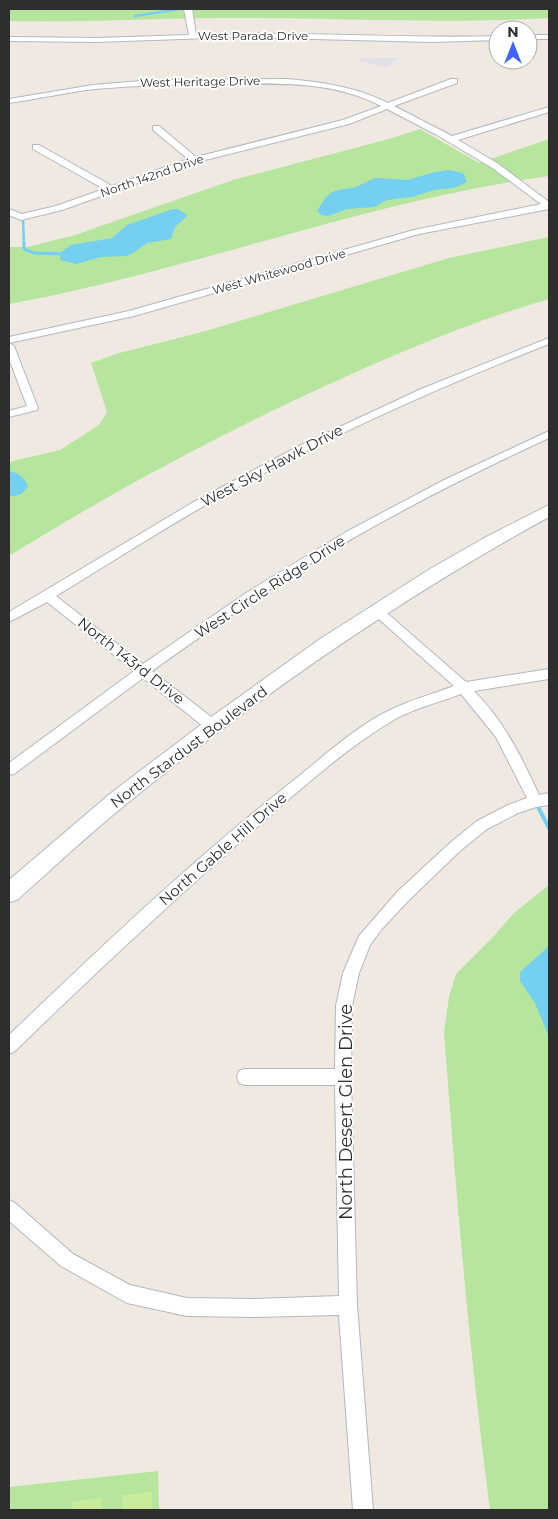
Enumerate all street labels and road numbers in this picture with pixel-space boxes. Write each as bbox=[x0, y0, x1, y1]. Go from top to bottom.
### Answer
street label: West Parada Drive bbox=[198, 28, 308, 43]
street label: West Heritage Drive bbox=[140, 73, 260, 90]
street label: North 142nd Drive bbox=[98, 151, 205, 200]
street label: West Whitewood Drive bbox=[210, 245, 347, 298]
street label: West Sky Hawk Drive bbox=[197, 420, 346, 511]
street label: West Circle Ridge Drive bbox=[191, 531, 349, 642]
street label: North 143rd Drive bbox=[74, 613, 189, 708]
street label: North Stardust Boulevard bbox=[106, 681, 271, 812]
street label: North Gable Hill Drive bbox=[155, 788, 290, 909]
street label: North Desert Glen Drive bbox=[335, 1004, 357, 1220]

